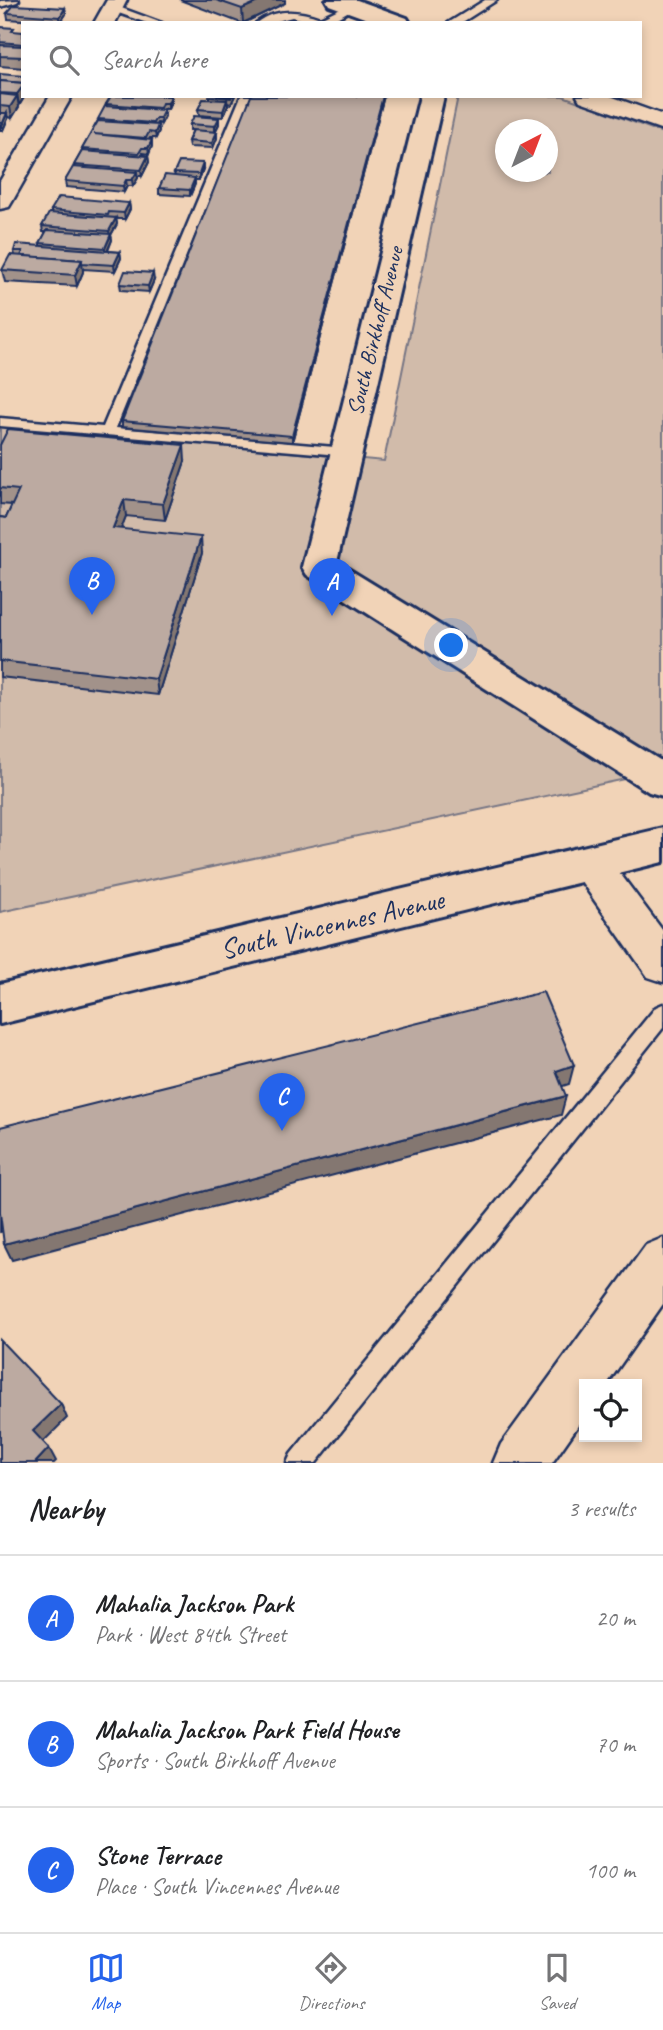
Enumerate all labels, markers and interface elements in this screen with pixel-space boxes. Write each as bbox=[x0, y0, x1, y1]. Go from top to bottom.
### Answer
search box bbox=[21, 21, 642, 98]
icon: search bbox=[45, 41, 83, 79]
text: Search here bbox=[101, 43, 207, 76]
north arrow bbox=[495, 119, 558, 182]
street label: South Birkhoff Avenue bbox=[340, 242, 410, 418]
pin: B bbox=[69, 557, 115, 615]
pin: A bbox=[309, 558, 355, 616]
your location bbox=[434, 628, 468, 662]
street label: South Vincennes Avenue bbox=[217, 881, 449, 967]
pin: C bbox=[259, 1073, 305, 1131]
map controls bbox=[579, 1379, 642, 1442]
button: locate bbox=[579, 1379, 642, 1442]
text: Nearby bbox=[28, 1490, 104, 1528]
text: 3 results bbox=[568, 1494, 635, 1523]
text: Mahalia Jackson Park bbox=[95, 1587, 293, 1620]
text: A bbox=[45, 1604, 57, 1633]
text: 20 m bbox=[596, 1604, 635, 1633]
text: Park · West 84th Street bbox=[95, 1620, 286, 1649]
text: Mahalia Jackson Park Field House bbox=[95, 1713, 399, 1746]
text: B bbox=[45, 1730, 57, 1759]
text: 70 m bbox=[596, 1730, 635, 1759]
text: Sports · South Birkhoff Avenue bbox=[95, 1746, 335, 1775]
text: Stone Terrace bbox=[95, 1839, 221, 1872]
text: C bbox=[46, 1856, 56, 1885]
text: 100 m bbox=[586, 1856, 635, 1885]
text: Place · South Vincennes Avenue bbox=[95, 1872, 338, 1901]
tab: Map bbox=[87, 1949, 125, 2015]
tab: Directions bbox=[298, 1949, 365, 2015]
tab: Saved bbox=[538, 1949, 576, 2015]

